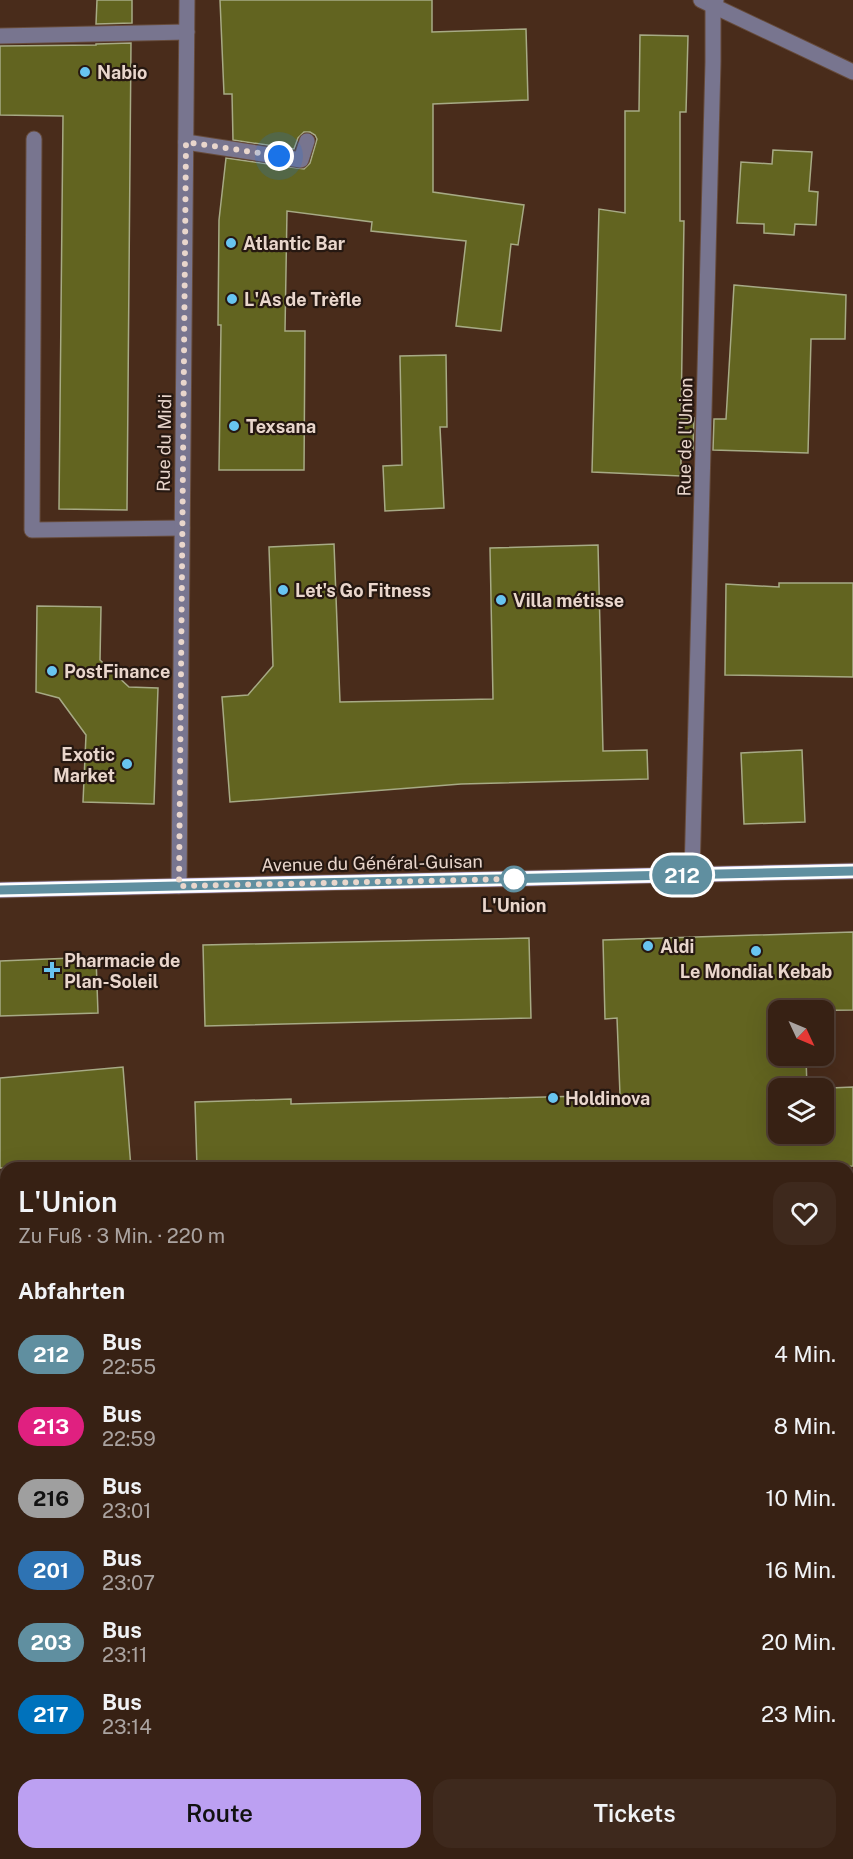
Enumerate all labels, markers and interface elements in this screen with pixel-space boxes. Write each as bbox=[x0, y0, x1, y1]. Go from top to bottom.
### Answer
place label: Nabio bbox=[97, 62, 147, 83]
marker: Nabio bbox=[78, 65, 92, 79]
your location bbox=[264, 141, 294, 171]
place label: Atlantic Bar bbox=[243, 233, 346, 254]
marker: Atlantic Bar bbox=[224, 236, 238, 250]
place label: L'As de Trèfle bbox=[244, 289, 362, 310]
marker: L'As de Trèfle bbox=[225, 292, 239, 306]
street label: Rue de l'Union bbox=[673, 377, 697, 497]
street label: Rue du Midi bbox=[153, 394, 175, 492]
place label: Texsana bbox=[246, 416, 316, 437]
marker: Texsana bbox=[227, 419, 241, 433]
place label: Let's Go Fitness bbox=[295, 580, 431, 601]
marker: Let's Go Fitness bbox=[276, 583, 290, 597]
place label: Villa métisse bbox=[513, 590, 624, 611]
marker: Villa métisse bbox=[494, 593, 508, 607]
place label: PostFinance bbox=[64, 661, 170, 682]
marker: PostFinance bbox=[45, 664, 59, 678]
place label: Exotic Market bbox=[53, 744, 115, 786]
marker: Exotic Market bbox=[120, 757, 134, 771]
street label: Avenue du Général-Guisan bbox=[261, 851, 483, 875]
line badge: 212 bbox=[648, 856, 716, 894]
text: 212 bbox=[664, 863, 700, 888]
marker: L'Union bbox=[501, 866, 527, 892]
place label: L'Union bbox=[482, 895, 546, 916]
place label: Aldi bbox=[660, 936, 694, 957]
marker: Aldi bbox=[641, 939, 655, 953]
marker: Le Mondial Kebab bbox=[749, 944, 763, 958]
place label: Pharmacie de Plan-Soleil bbox=[64, 950, 180, 992]
place label: Le Mondial Kebab bbox=[680, 961, 832, 982]
marker: Pharmacie de Plan-Soleil bbox=[45, 963, 59, 977]
north arrow bbox=[768, 1000, 834, 1066]
map controls bbox=[768, 1000, 834, 1144]
button: layers bbox=[768, 1078, 834, 1144]
place label: Holdinova bbox=[565, 1088, 650, 1109]
marker: Holdinova bbox=[546, 1091, 560, 1105]
button: heart bbox=[773, 1182, 836, 1245]
text: L'Union bbox=[18, 1185, 117, 1218]
text: Zu Fuß · 3 Min. · 220 m bbox=[18, 1224, 225, 1248]
text: Abfahrten bbox=[18, 1278, 125, 1304]
text: Bus bbox=[102, 1329, 142, 1355]
text: 4 Min. bbox=[774, 1341, 836, 1367]
text: 212 bbox=[33, 1342, 69, 1367]
text: 22:55 bbox=[102, 1355, 156, 1379]
text: Bus bbox=[102, 1401, 142, 1427]
text: 8 Min. bbox=[774, 1413, 836, 1439]
text: 213 bbox=[33, 1414, 69, 1439]
text: 22:59 bbox=[102, 1427, 156, 1451]
text: Bus bbox=[102, 1473, 142, 1499]
text: 10 Min. bbox=[766, 1485, 836, 1511]
text: 216 bbox=[33, 1486, 69, 1511]
text: 23:01 bbox=[102, 1499, 151, 1523]
text: Bus bbox=[102, 1545, 142, 1571]
text: 16 Min. bbox=[765, 1557, 836, 1583]
text: 201 bbox=[33, 1558, 69, 1583]
text: 23:07 bbox=[102, 1571, 155, 1595]
text: Bus bbox=[102, 1617, 142, 1643]
text: 20 Min. bbox=[761, 1629, 836, 1655]
text: 203 bbox=[31, 1630, 71, 1655]
text: 23:11 bbox=[102, 1643, 147, 1667]
text: Bus bbox=[102, 1689, 142, 1715]
text: 23 Min. bbox=[761, 1701, 836, 1727]
text: 217 bbox=[33, 1702, 69, 1727]
text: 23:14 bbox=[102, 1715, 152, 1739]
button: Route bbox=[18, 1779, 421, 1848]
button: Tickets bbox=[433, 1779, 836, 1848]

